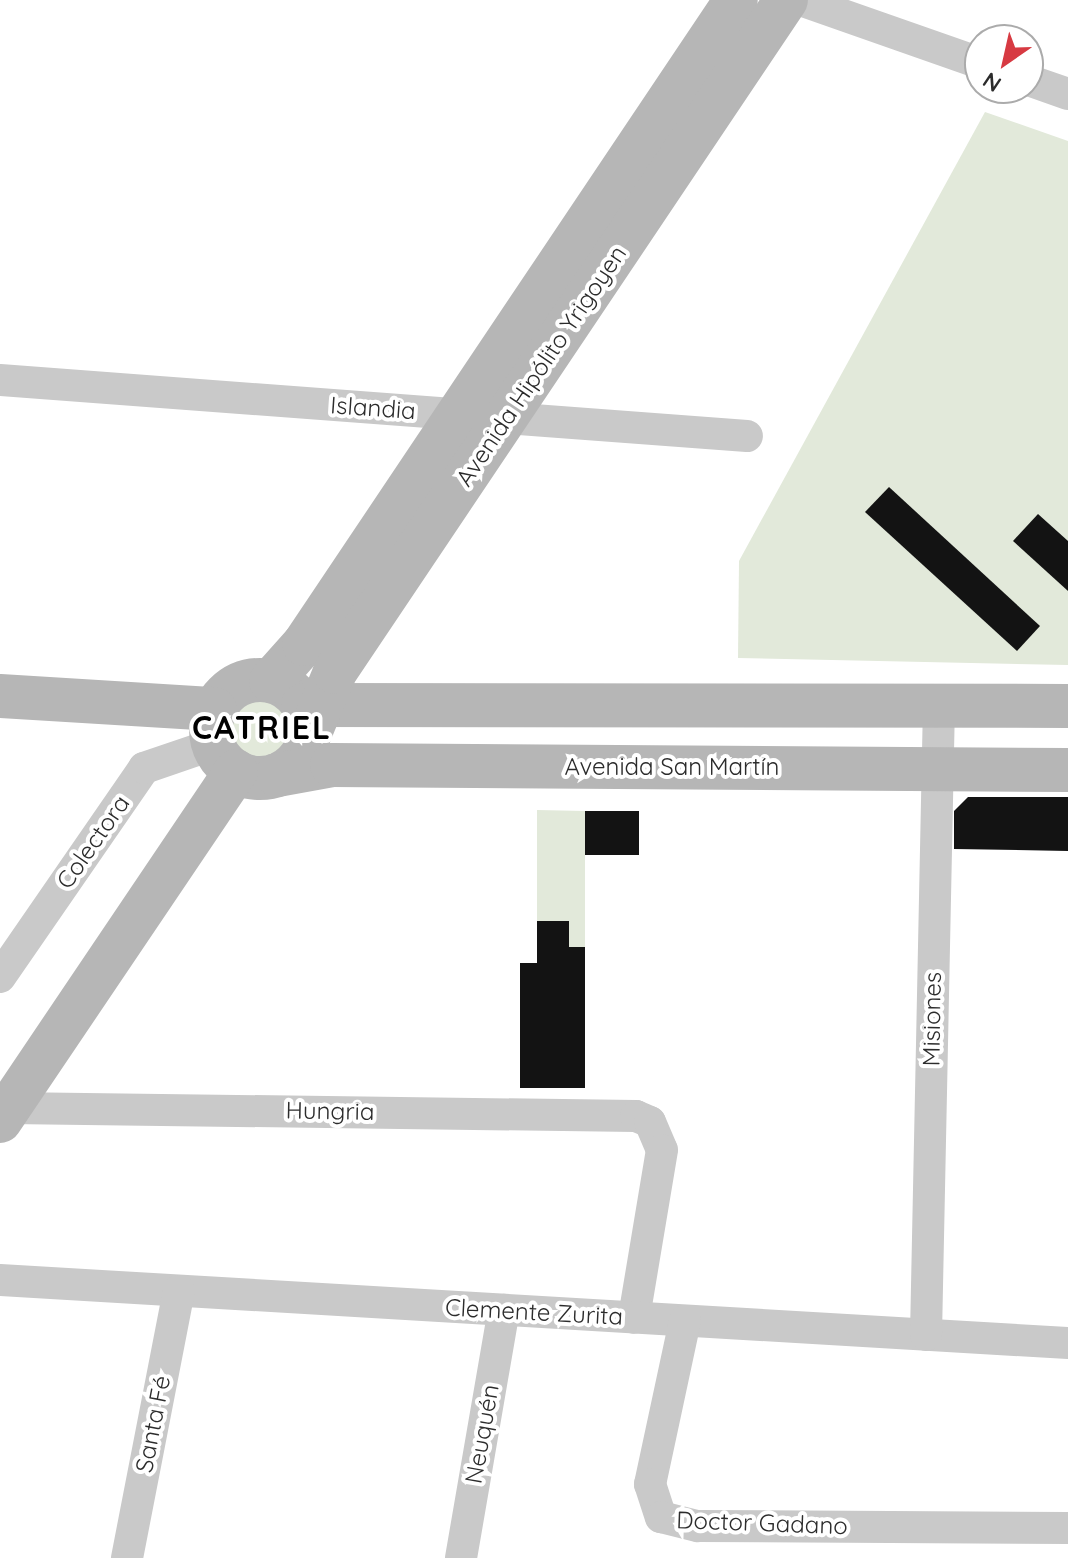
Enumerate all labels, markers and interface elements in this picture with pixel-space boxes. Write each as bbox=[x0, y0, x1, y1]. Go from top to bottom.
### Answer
north arrow bbox=[964, 24, 1044, 104]
text: N bbox=[977, 66, 1006, 98]
street label: Avenida Hipólito Yrigoyen bbox=[450, 240, 632, 492]
street label: Islandia bbox=[329, 391, 417, 425]
district label: CATRIEL bbox=[192, 708, 332, 746]
street label: Avenida San Martín bbox=[565, 753, 779, 781]
street label: Colectora bbox=[50, 790, 136, 894]
street label: Misiones bbox=[917, 971, 947, 1067]
street label: Hungria bbox=[285, 1096, 375, 1126]
street label: Clemente Zurita bbox=[444, 1293, 624, 1331]
street label: Santa Fé bbox=[130, 1373, 176, 1475]
street label: Neuquén bbox=[459, 1382, 505, 1486]
street label: Doctor Gadano bbox=[676, 1506, 848, 1540]

